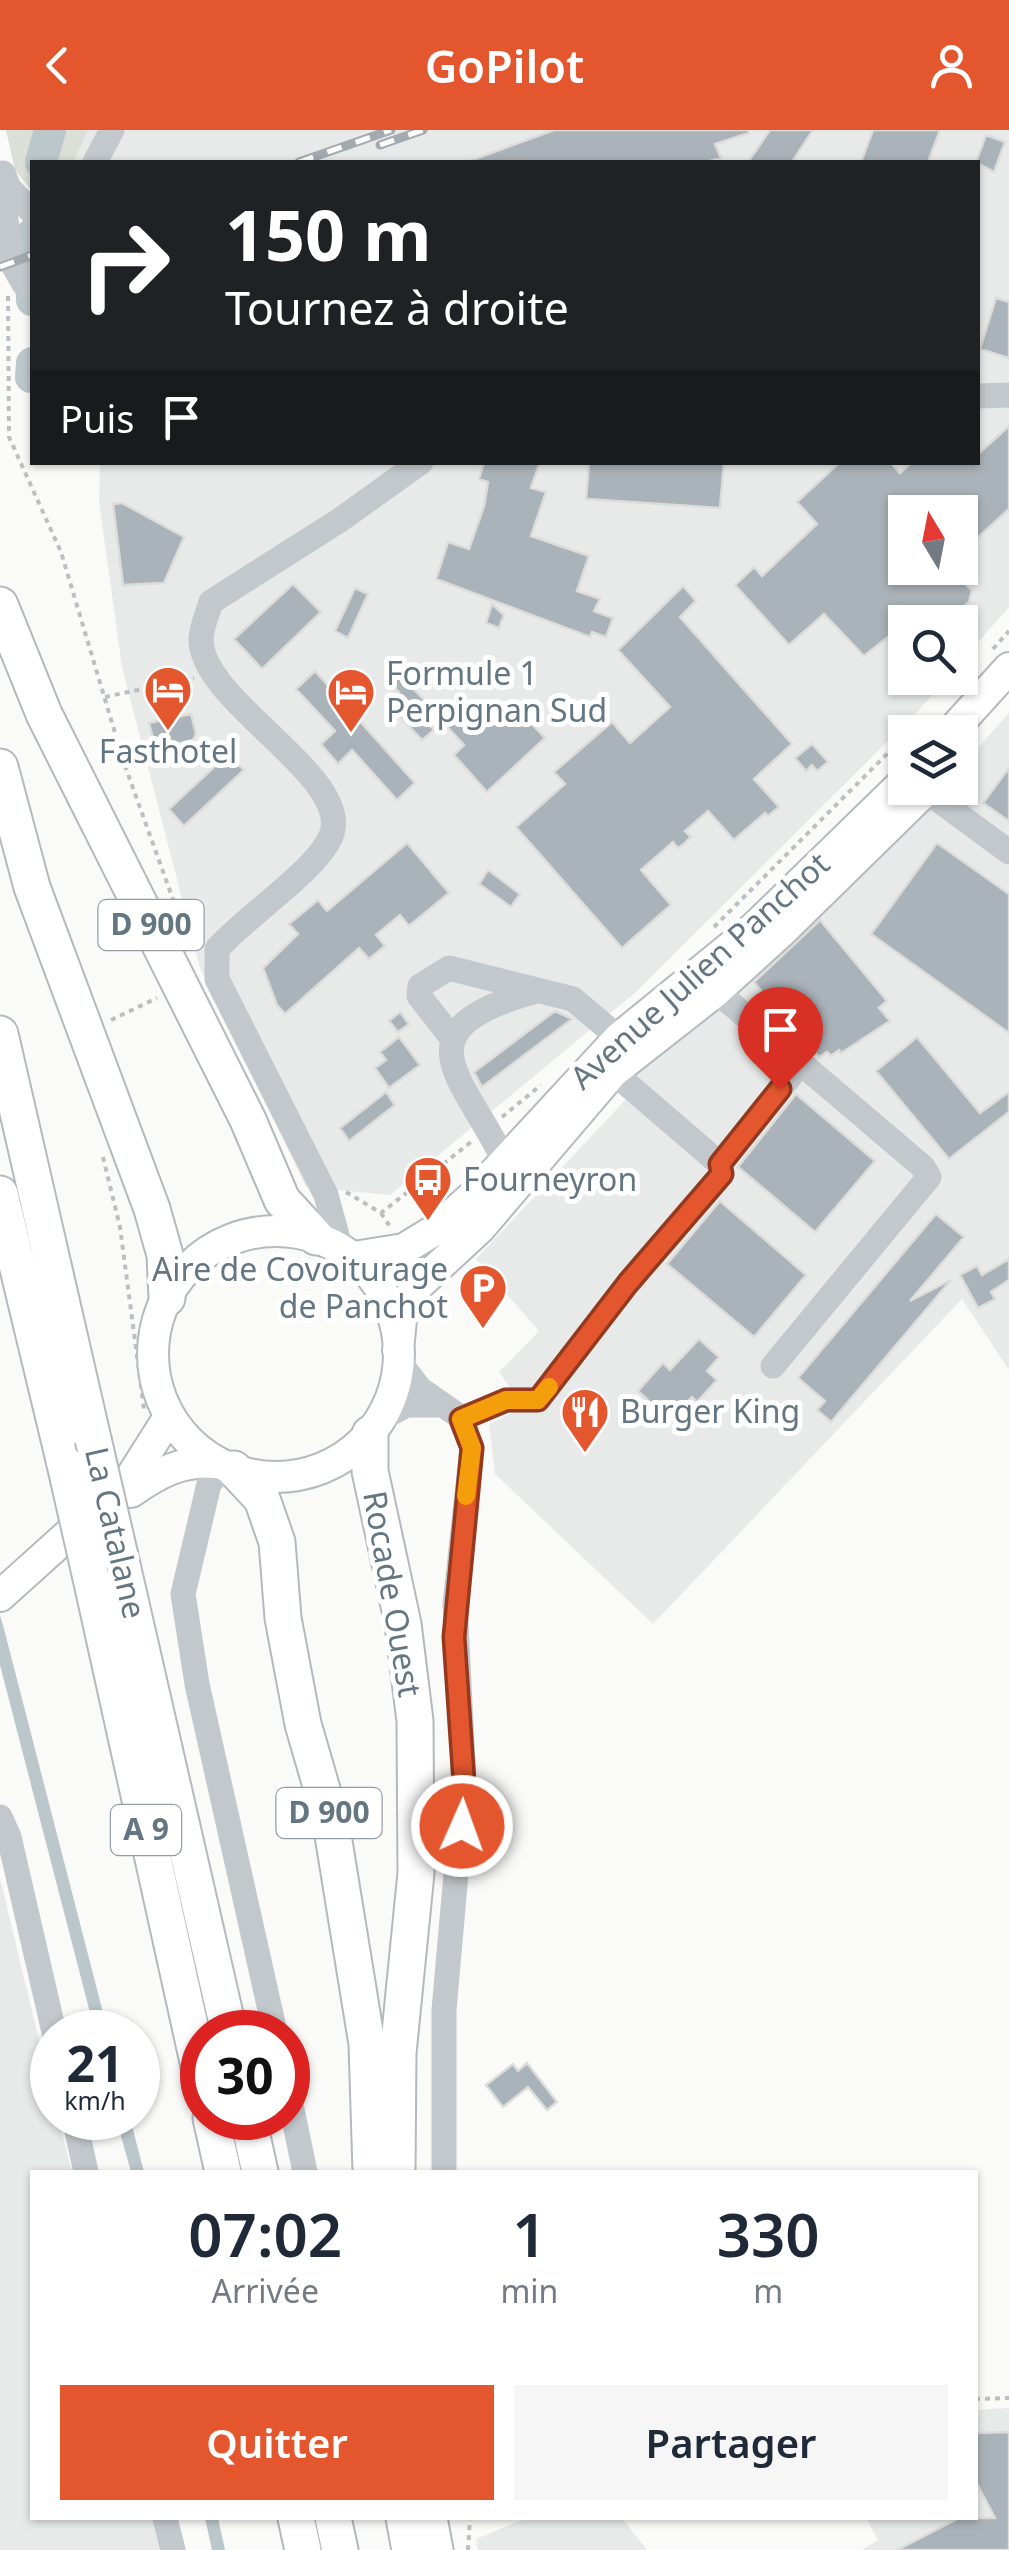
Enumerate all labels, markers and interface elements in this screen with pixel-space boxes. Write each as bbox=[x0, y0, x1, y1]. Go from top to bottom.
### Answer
text: GoPilot bbox=[425, 35, 584, 96]
icon: back bbox=[30, 38, 85, 93]
icon: person bbox=[924, 38, 979, 93]
text: 150 m bbox=[225, 186, 432, 282]
icon: right bbox=[60, 200, 190, 330]
text: Tournez à droite bbox=[225, 277, 569, 338]
icon: arrive bbox=[154, 390, 209, 445]
text: Puis bbox=[60, 392, 134, 444]
north arrow bbox=[888, 495, 978, 585]
map controls bbox=[888, 495, 978, 805]
button: search bbox=[888, 605, 978, 695]
place label: Formule 1 Perpignan Sud bbox=[386, 651, 607, 731]
hotel icon: Fasthotel bbox=[142, 664, 194, 732]
hotel icon: Formule 1 Perpignan Sud bbox=[325, 666, 377, 734]
button: layers bbox=[888, 715, 978, 805]
place label: Fasthotel bbox=[99, 729, 237, 772]
street label: Avenue Julien Panchot bbox=[560, 842, 838, 1098]
road number: D 900 bbox=[98, 900, 204, 950]
pin bbox=[738, 987, 823, 1090]
icon: arrive bbox=[753, 1002, 808, 1057]
bus stop icon: Fourneyron bbox=[402, 1154, 454, 1222]
place label: Fourneyron bbox=[463, 1157, 637, 1200]
place label: Aire de Covoiturage de Panchot bbox=[152, 1247, 448, 1327]
parking icon: Aire de Covoiturage de Panchot bbox=[457, 1262, 509, 1330]
restaurant icon: Burger King bbox=[559, 1386, 611, 1454]
place label: Burger King bbox=[620, 1389, 800, 1432]
street label: La Catalane bbox=[76, 1443, 157, 1623]
street label: Rocade Ouest bbox=[354, 1487, 433, 1700]
position arrow bbox=[410, 1774, 514, 1878]
road number: D 900 bbox=[276, 1788, 382, 1838]
road number: A 9 bbox=[111, 1805, 181, 1855]
speed limit sign: 30 bbox=[180, 2010, 310, 2140]
text: 21 bbox=[66, 2029, 124, 2097]
text: km/h bbox=[64, 2083, 126, 2117]
text: 07:02 bbox=[188, 2193, 342, 2275]
text: 1 bbox=[512, 2193, 547, 2275]
text: 330 bbox=[717, 2193, 820, 2275]
text: Arrivée bbox=[211, 2269, 319, 2312]
text: min bbox=[500, 2269, 558, 2312]
text: m bbox=[753, 2269, 783, 2312]
button: Quitter bbox=[60, 2385, 494, 2500]
button: Partager bbox=[514, 2385, 948, 2500]

